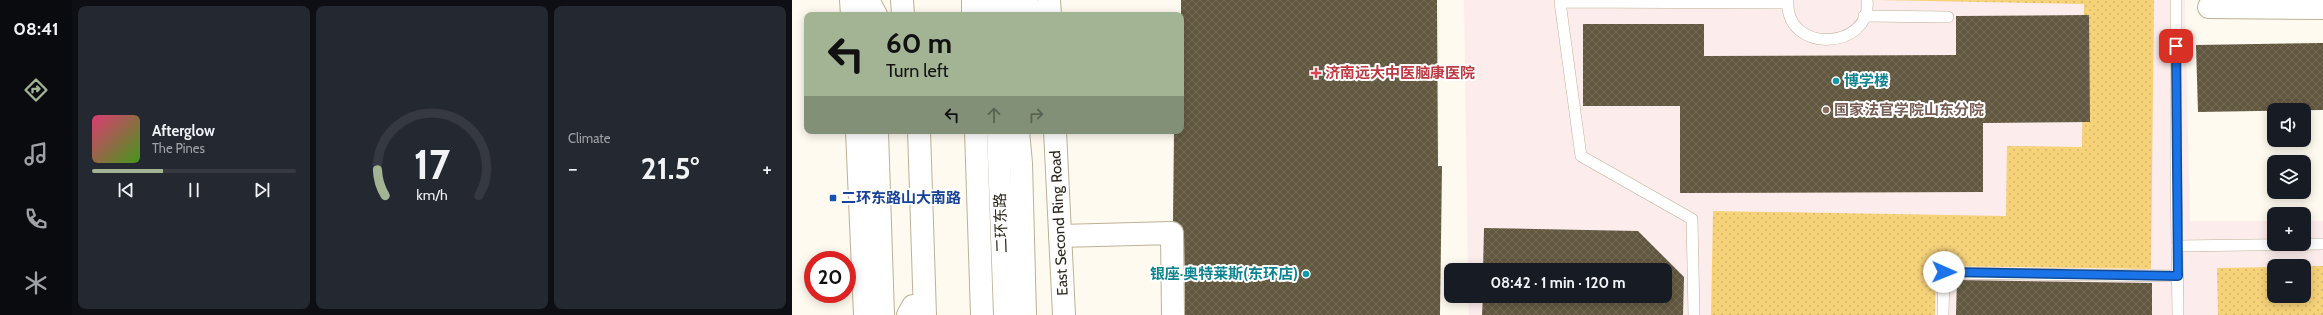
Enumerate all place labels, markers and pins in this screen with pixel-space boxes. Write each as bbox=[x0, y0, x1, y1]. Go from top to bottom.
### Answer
pin bbox=[2159, 29, 2193, 63]
place label: 济南远大中医脑康医院 bbox=[1325, 64, 1475, 82]
marker: 济南远大中医脑康医院 bbox=[1310, 67, 1322, 79]
place label: 博学楼 bbox=[1844, 72, 1889, 90]
marker: 博学楼 bbox=[1831, 76, 1841, 86]
place label: 国家法官学院山东分院 bbox=[1834, 101, 1984, 119]
marker: 国家法官学院山东分院 bbox=[1821, 105, 1831, 115]
place label: 二环东路山大南路 bbox=[841, 189, 961, 207]
marker: 二环东路山大南路 bbox=[828, 193, 838, 203]
place label: 银座·奥特莱斯(东环店) bbox=[1150, 265, 1298, 283]
marker: 银座·奥特莱斯(东环店) bbox=[1301, 269, 1311, 279]

